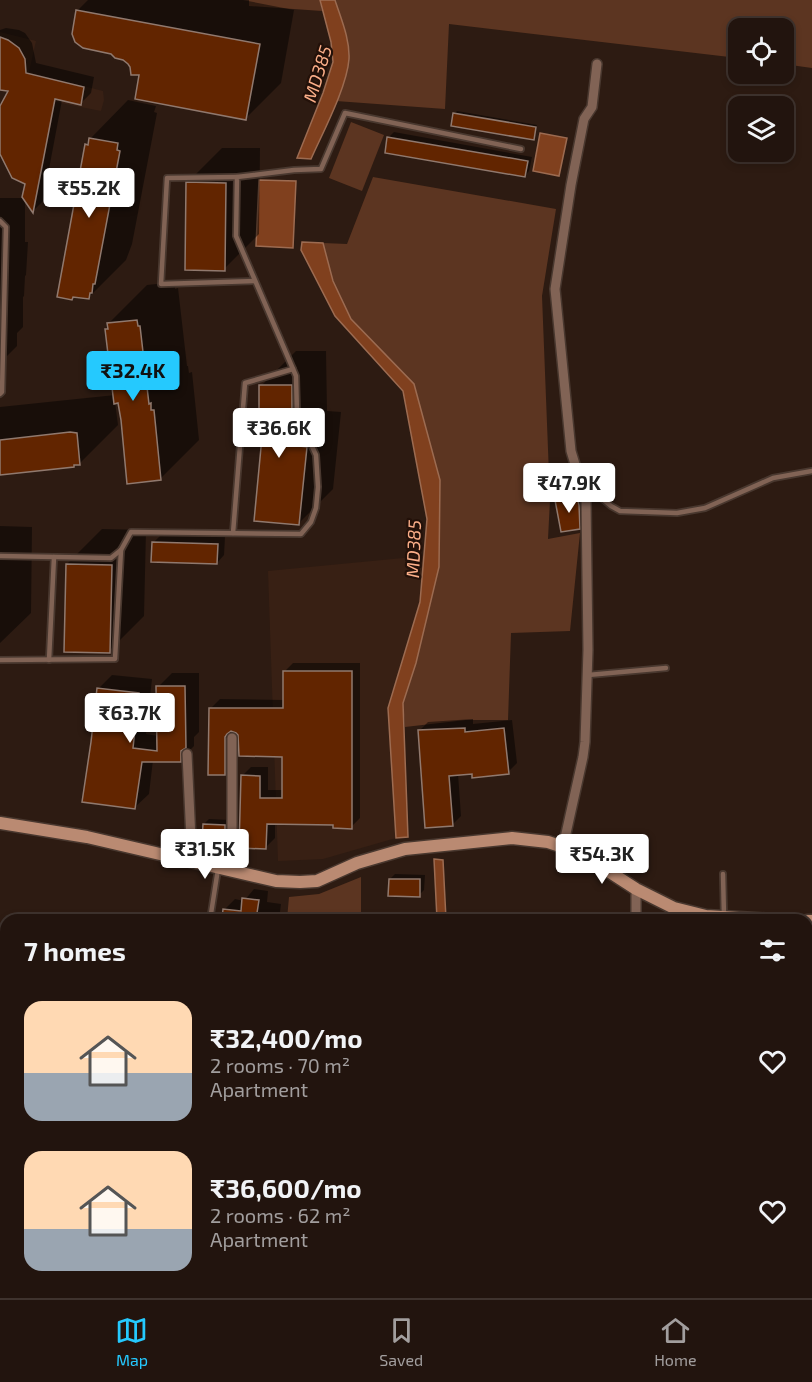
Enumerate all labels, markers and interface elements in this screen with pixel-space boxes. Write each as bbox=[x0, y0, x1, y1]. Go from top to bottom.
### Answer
map controls bbox=[728, 18, 794, 162]
button: locate bbox=[728, 18, 794, 84]
water label: MD385 bbox=[298, 42, 336, 105]
button: layers bbox=[728, 96, 794, 162]
pin: ₹55.2K bbox=[40, 168, 138, 219]
text: ₹55.2K bbox=[57, 175, 121, 199]
pin: ₹32.4K bbox=[84, 351, 182, 402]
text: ₹32.4K bbox=[101, 358, 166, 382]
pin: ₹36.6K bbox=[230, 408, 328, 459]
text: ₹36.6K bbox=[247, 415, 311, 439]
pin: ₹47.9K bbox=[520, 463, 618, 514]
text: ₹47.9K bbox=[537, 470, 601, 494]
water label: MD385 bbox=[401, 519, 425, 578]
pin: ₹63.7K bbox=[81, 693, 179, 744]
text: ₹63.7K bbox=[99, 700, 161, 724]
pin: ₹31.5K bbox=[156, 829, 254, 880]
pin: ₹54.3K bbox=[553, 834, 651, 885]
text: ₹31.5K bbox=[175, 836, 235, 860]
text: ₹54.3K bbox=[570, 841, 634, 865]
icon: filters bbox=[756, 934, 789, 967]
text: 7 homes bbox=[24, 935, 126, 966]
text: ₹32,400/mo bbox=[210, 1022, 363, 1053]
icon: home bbox=[72, 1025, 144, 1097]
icon: heart bbox=[756, 1045, 789, 1078]
text: 2 rooms · 70 m² bbox=[210, 1053, 350, 1077]
text: Apartment bbox=[210, 1077, 308, 1101]
text: ₹36,600/mo bbox=[210, 1172, 362, 1203]
icon: home bbox=[72, 1175, 144, 1247]
icon: heart bbox=[756, 1195, 789, 1228]
text: 2 rooms · 62 m² bbox=[210, 1203, 350, 1227]
text: Apartment bbox=[210, 1227, 308, 1251]
tab: Map bbox=[115, 1314, 148, 1369]
tab: Saved bbox=[379, 1314, 423, 1369]
tab: Home bbox=[654, 1314, 697, 1369]

